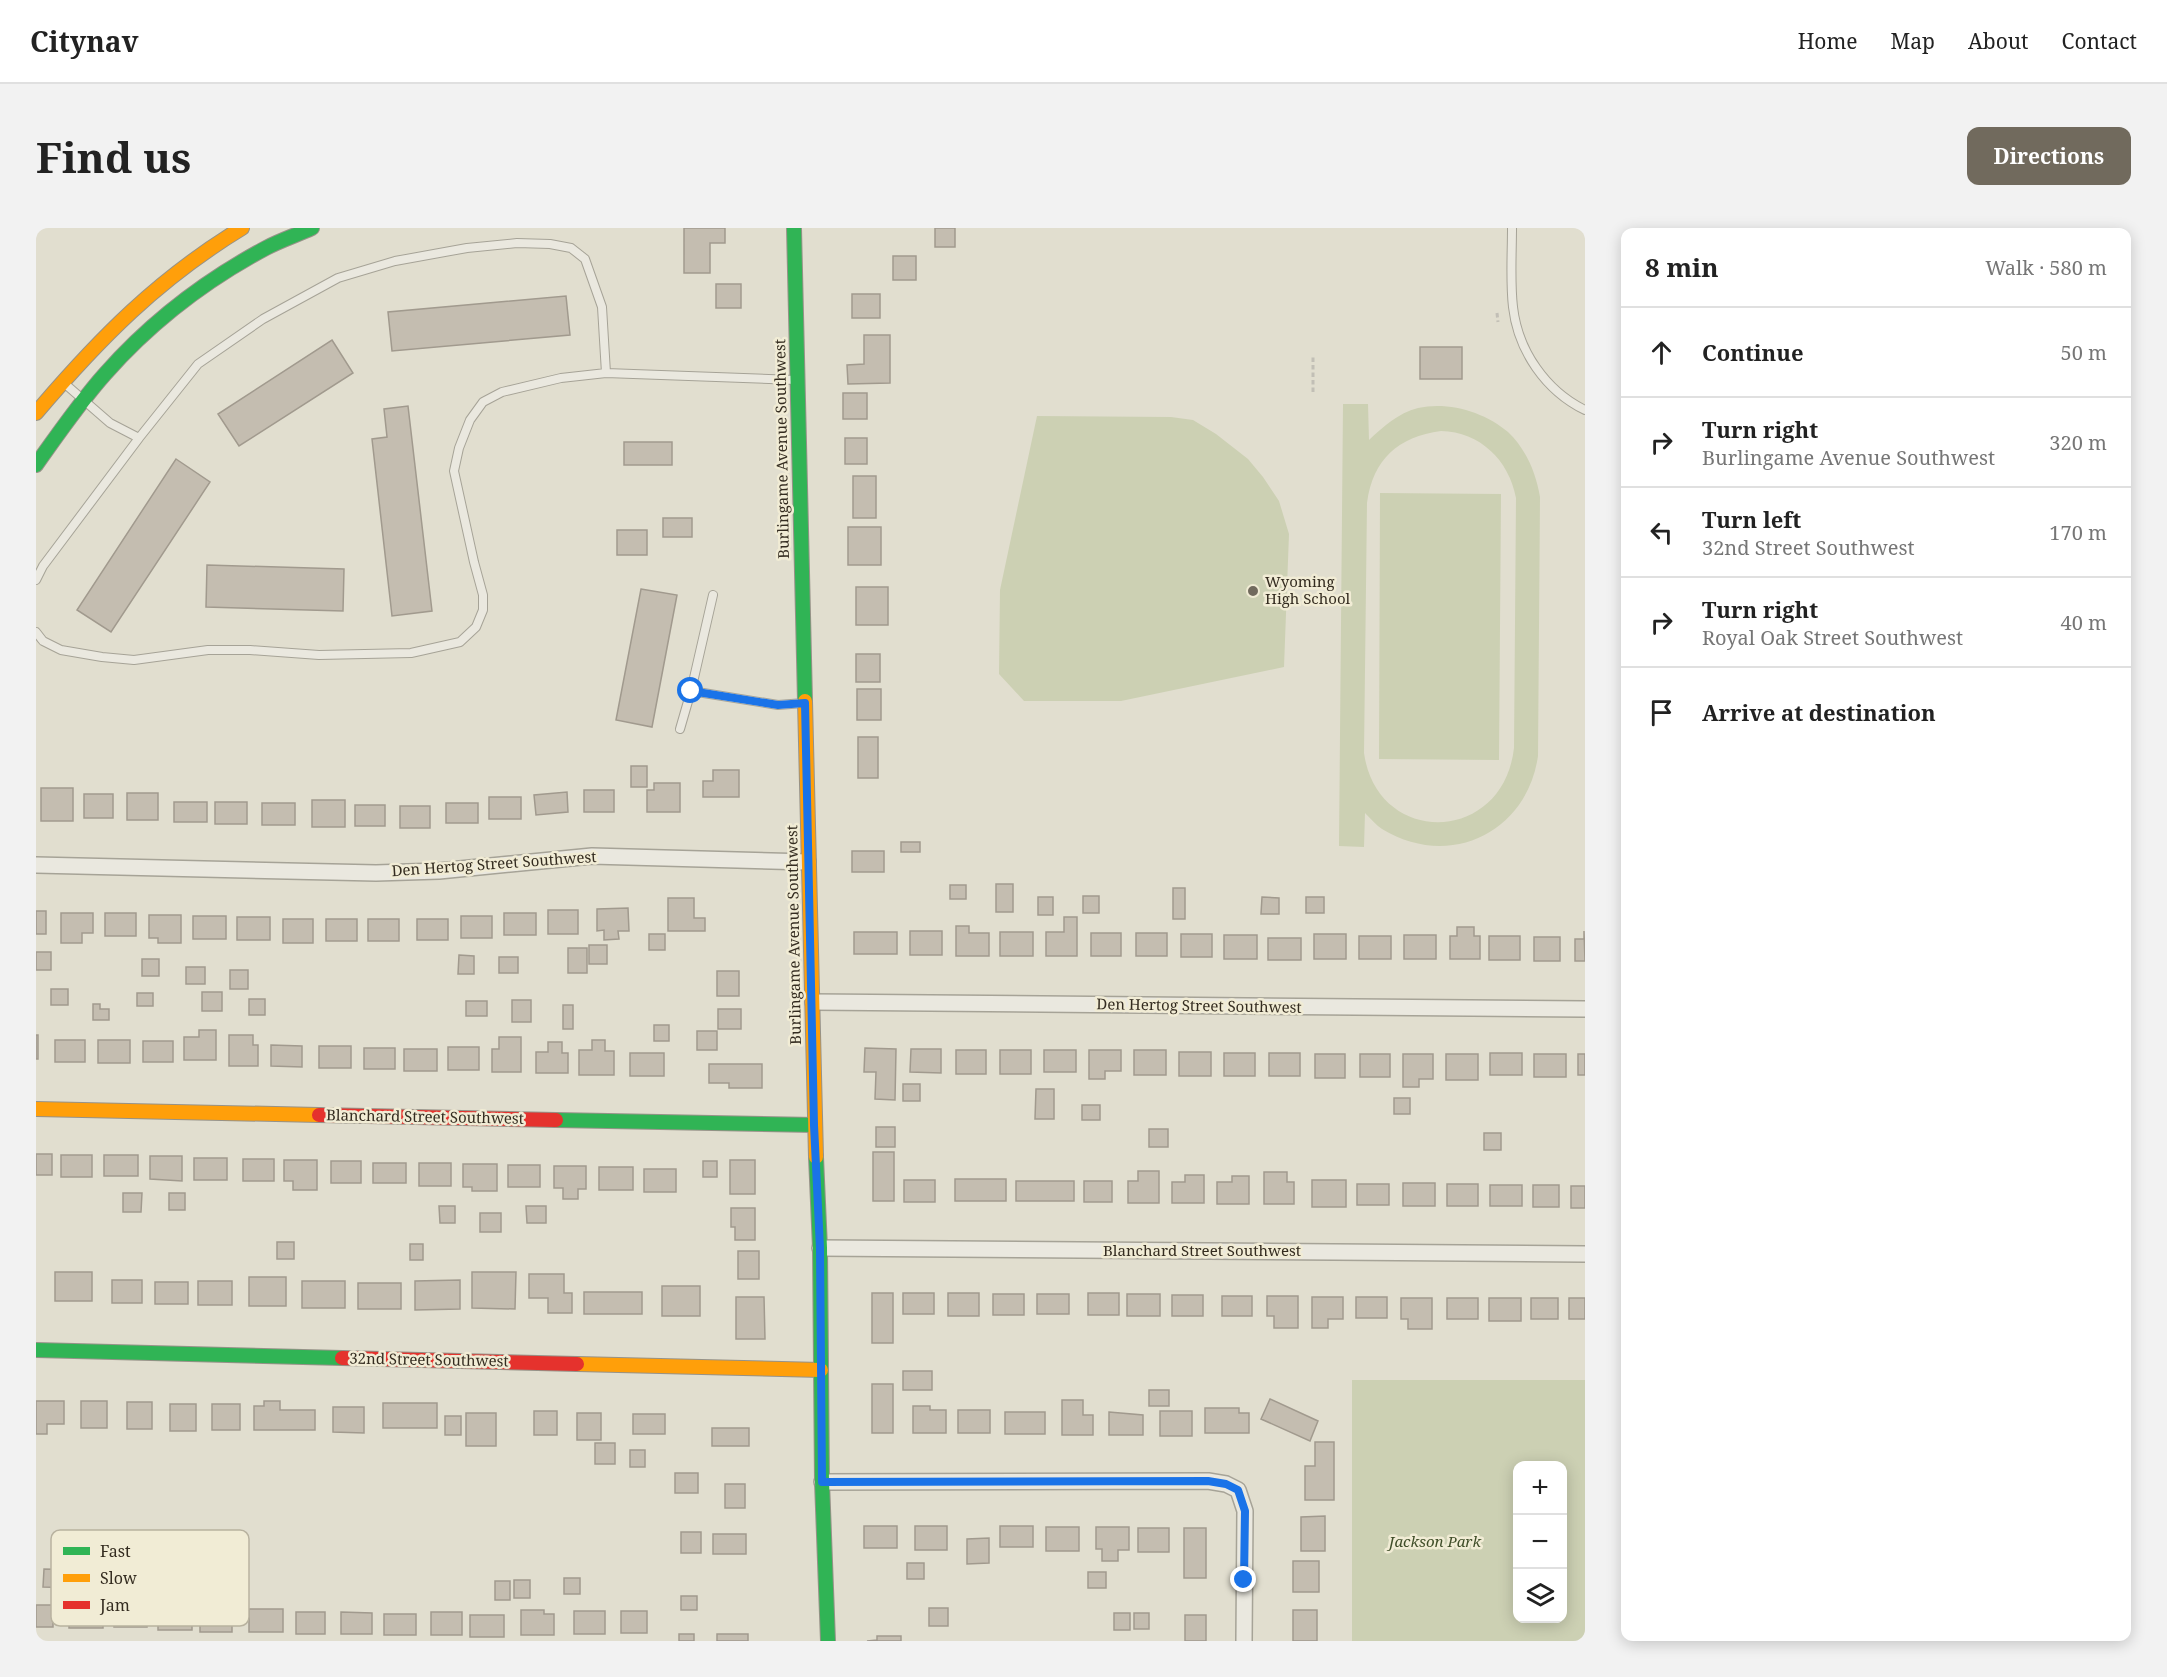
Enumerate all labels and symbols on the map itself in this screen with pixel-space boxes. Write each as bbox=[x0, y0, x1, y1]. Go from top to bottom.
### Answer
street label: Burlingame Avenue Southwest bbox=[769, 339, 793, 559]
place label: Wyoming High School bbox=[1265, 571, 1351, 608]
marker: Wyoming High School bbox=[1246, 584, 1260, 598]
route start bbox=[677, 677, 703, 703]
street label: Burlingame Avenue Southwest bbox=[781, 825, 805, 1045]
street label: Den Hertog Street Southwest bbox=[391, 846, 597, 880]
street label: Den Hertog Street Southwest bbox=[1096, 993, 1302, 1017]
street label: Blanchard Street Southwest bbox=[326, 1104, 524, 1128]
street label: Blanchard Street Southwest bbox=[1103, 1240, 1301, 1260]
street label: 32nd Street Southwest bbox=[349, 1348, 509, 1370]
legend bbox=[51, 1530, 249, 1626]
park label: Jackson Park bbox=[1386, 1531, 1481, 1551]
text: Fast bbox=[100, 1540, 131, 1562]
route end bbox=[1230, 1566, 1256, 1592]
text: Slow bbox=[100, 1567, 137, 1589]
text: Jam bbox=[99, 1594, 130, 1616]

